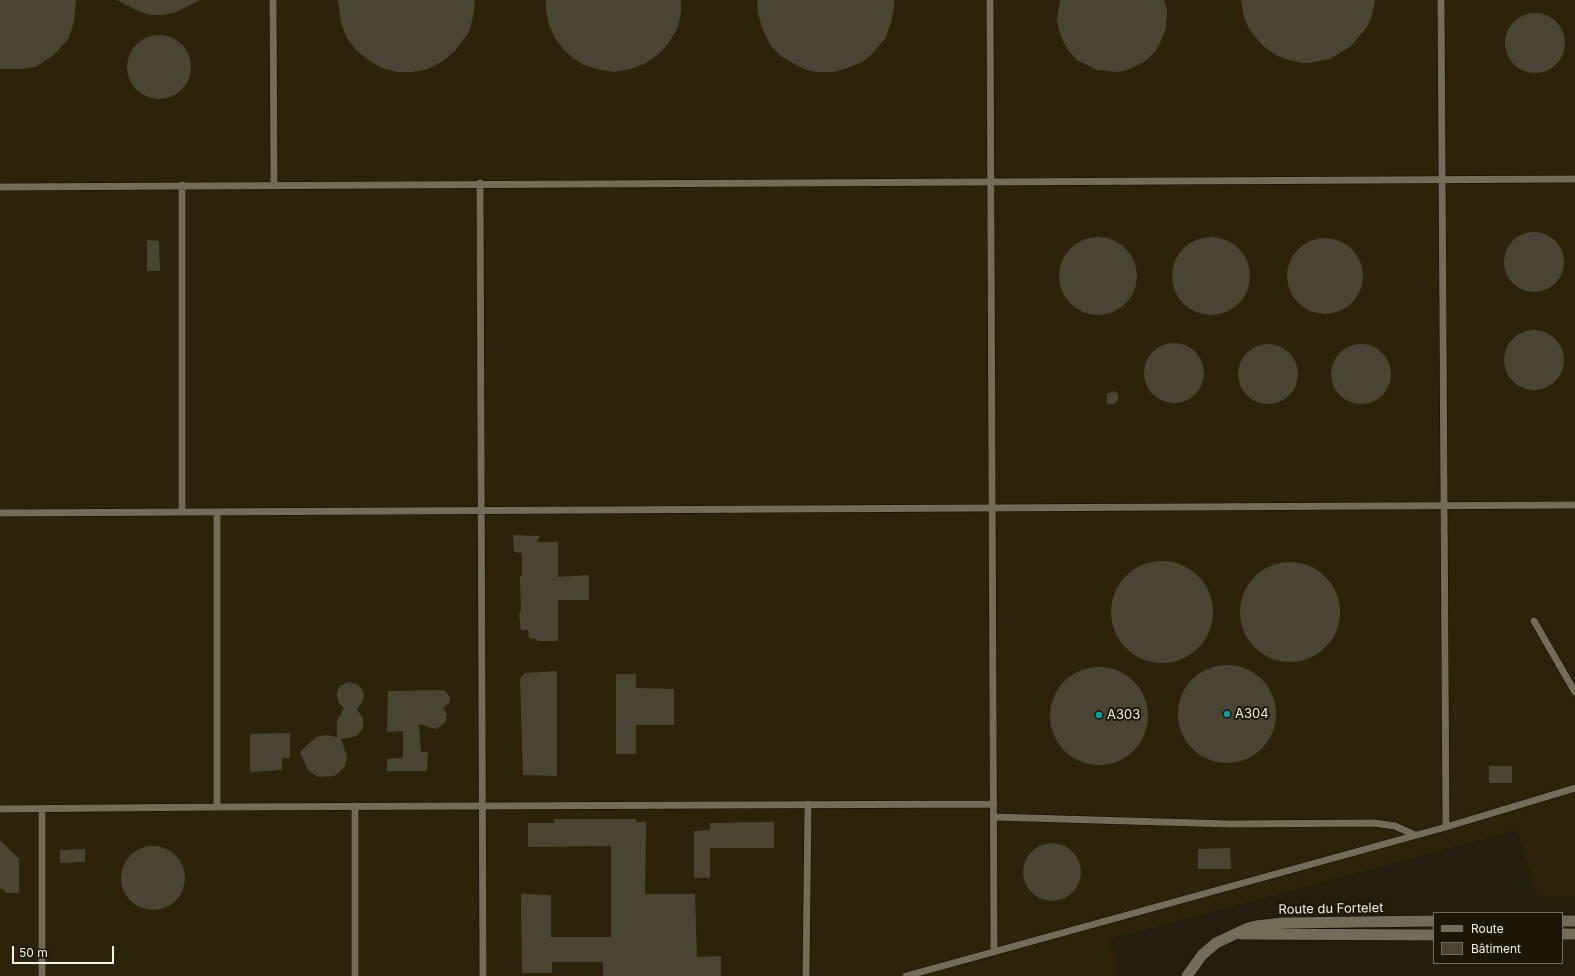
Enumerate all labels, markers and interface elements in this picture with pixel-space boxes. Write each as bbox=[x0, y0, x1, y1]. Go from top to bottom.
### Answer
place label: A304 bbox=[1235, 706, 1269, 722]
place label: A303 bbox=[1107, 707, 1140, 723]
marker: A304 bbox=[1222, 709, 1232, 719]
marker: A303 bbox=[1094, 710, 1104, 720]
street label: Route du Fortelet bbox=[1278, 900, 1384, 918]
legend bbox=[1433, 912, 1563, 964]
text: Route bbox=[1471, 921, 1504, 936]
scale bar bbox=[14, 938, 116, 964]
text: Bâtiment bbox=[1471, 941, 1521, 956]
text: 50 m bbox=[19, 945, 48, 960]

